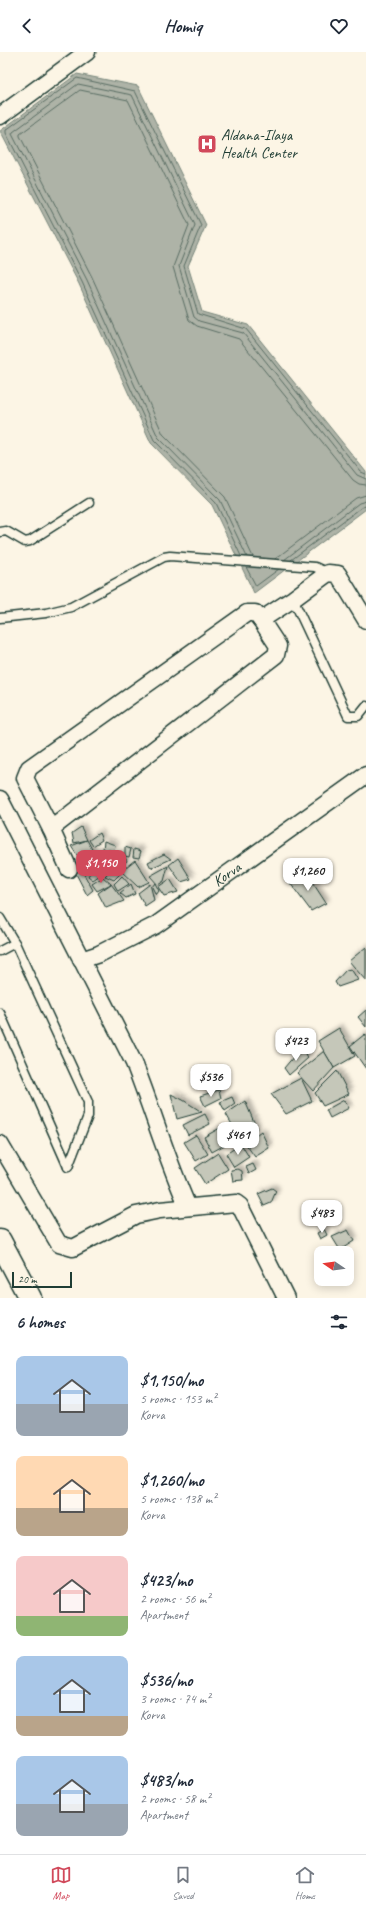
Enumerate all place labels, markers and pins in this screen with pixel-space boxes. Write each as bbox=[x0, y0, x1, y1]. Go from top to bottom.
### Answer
place label: Aldana-Ilaya Health Center bbox=[221, 125, 298, 163]
hospital icon: Aldana-Ilaya Health Center bbox=[196, 133, 218, 155]
pin: $1,150 bbox=[68, 850, 134, 884]
pin: $1,260 bbox=[275, 858, 341, 892]
pin: $423 bbox=[272, 1028, 320, 1062]
pin: $536 bbox=[187, 1064, 235, 1098]
pin: $461 bbox=[214, 1122, 262, 1156]
pin: $483 bbox=[298, 1200, 346, 1234]

